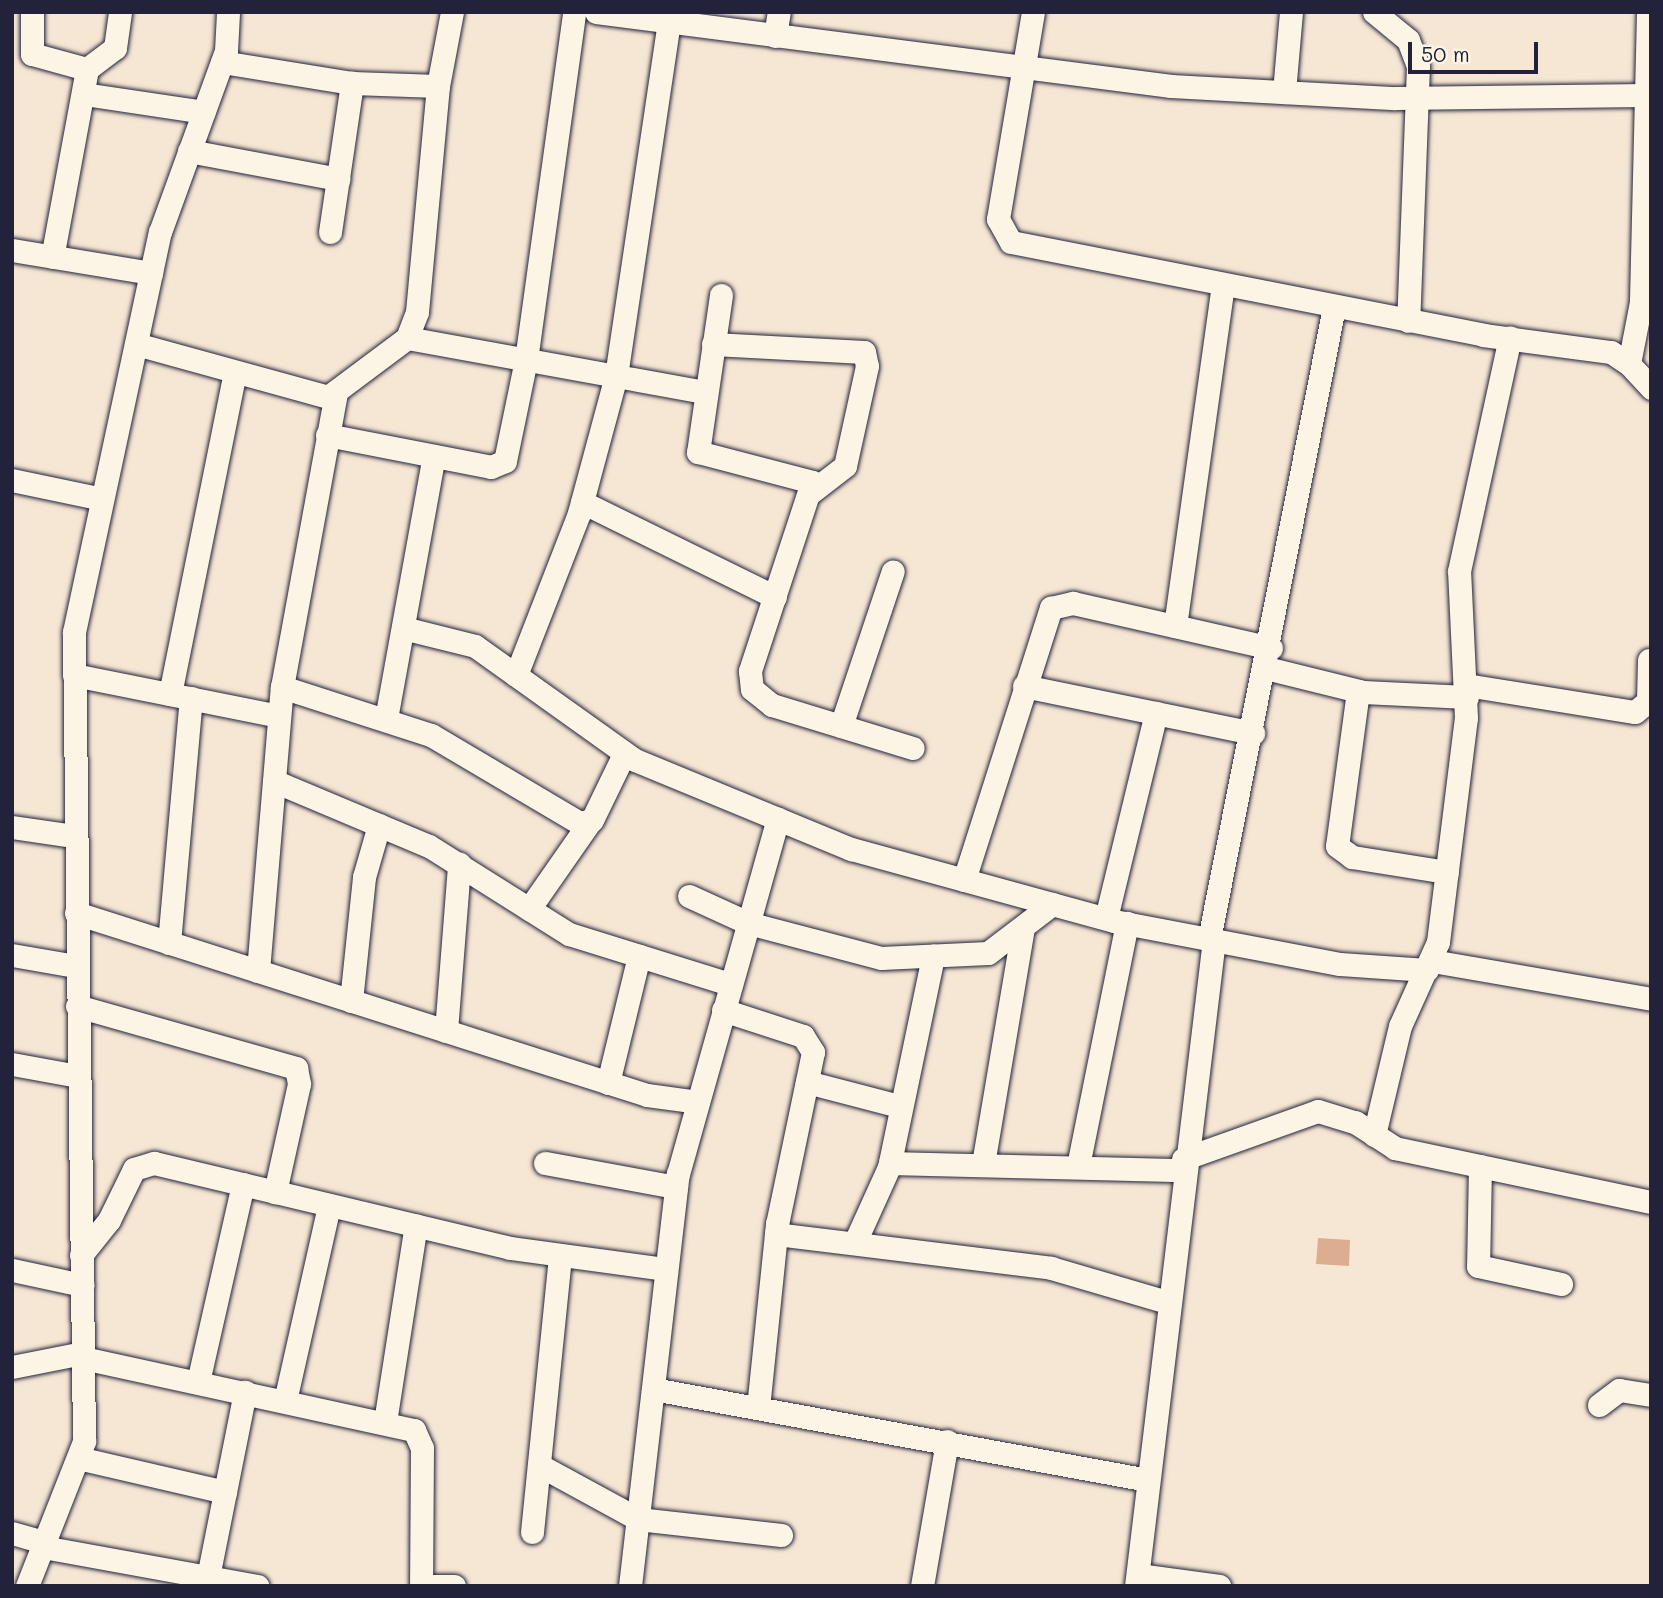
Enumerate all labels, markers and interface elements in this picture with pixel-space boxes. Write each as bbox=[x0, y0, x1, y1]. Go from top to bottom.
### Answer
scale bar bbox=[1411, 28, 1540, 72]
text: 50 m bbox=[1421, 40, 1470, 67]

